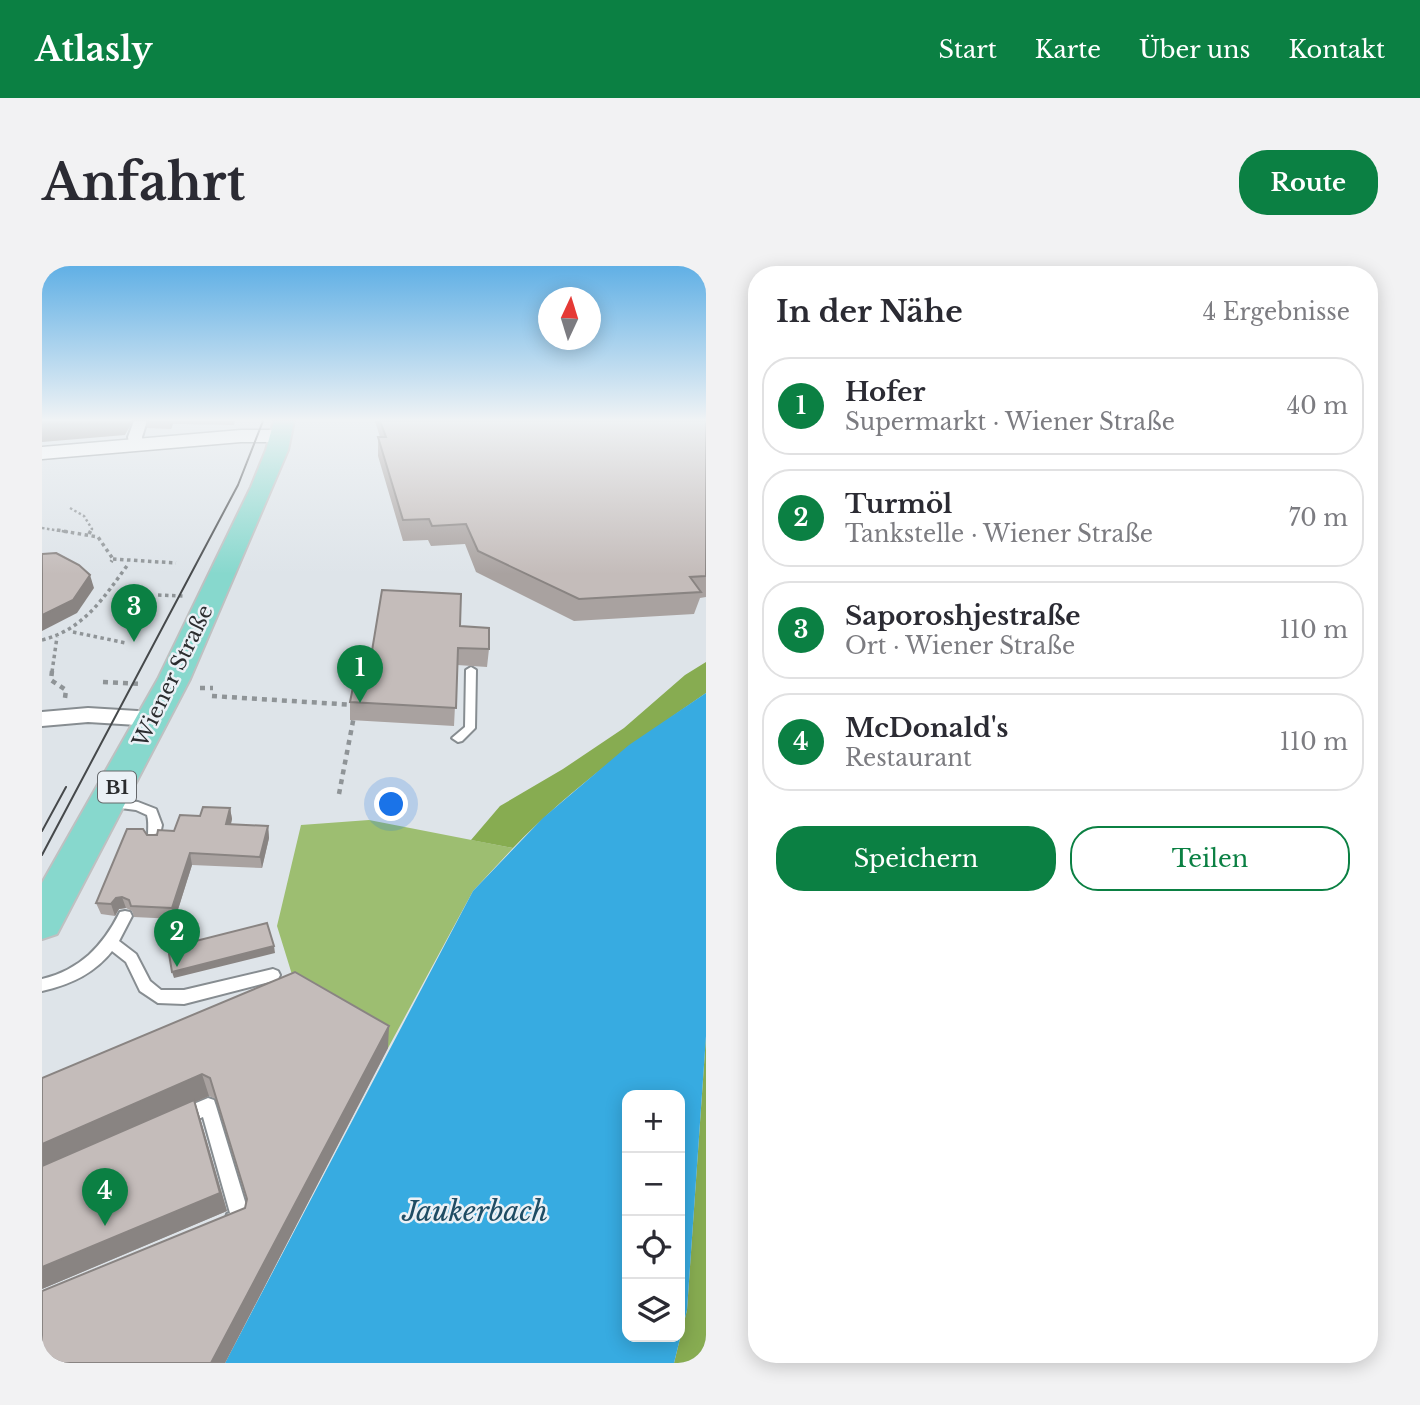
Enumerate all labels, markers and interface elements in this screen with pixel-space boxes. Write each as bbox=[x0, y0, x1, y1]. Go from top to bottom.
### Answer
text: Atlasly bbox=[35, 29, 153, 70]
text: Start bbox=[939, 35, 997, 64]
text: Karte bbox=[1035, 35, 1101, 64]
text: Über uns bbox=[1139, 35, 1251, 64]
text: Kontakt bbox=[1289, 35, 1385, 64]
button: Route bbox=[1239, 150, 1378, 215]
text: Anfahrt bbox=[42, 152, 245, 213]
north arrow bbox=[538, 287, 601, 350]
text: In der Nähe bbox=[776, 293, 963, 330]
text: 4 Ergebnisse bbox=[1203, 298, 1350, 326]
text: Hofer bbox=[845, 376, 925, 408]
text: 1 bbox=[796, 392, 806, 420]
text: 40 m bbox=[1287, 392, 1348, 420]
text: Supermarkt · Wiener Straße bbox=[845, 408, 1175, 436]
text: Turmöl bbox=[845, 488, 952, 520]
text: 2 bbox=[794, 504, 808, 532]
text: 70 m bbox=[1289, 504, 1348, 532]
text: Tankstelle · Wiener Straße bbox=[845, 520, 1153, 548]
pin: 3 bbox=[111, 584, 157, 642]
text: Saporoshjestraße bbox=[845, 600, 1081, 632]
street label: Wiener Straße bbox=[127, 601, 219, 752]
text: 3 bbox=[794, 616, 808, 644]
text: 110 m bbox=[1280, 616, 1348, 644]
text: Ort · Wiener Straße bbox=[845, 632, 1075, 660]
pin: 1 bbox=[337, 645, 383, 703]
text: McDonald's bbox=[845, 712, 1008, 744]
text: 4 bbox=[793, 728, 809, 756]
text: 110 m bbox=[1280, 728, 1348, 756]
text: Restaurant bbox=[845, 744, 972, 772]
road number: B1 bbox=[98, 772, 136, 802]
your location bbox=[374, 787, 408, 821]
button: Speichern bbox=[776, 826, 1056, 891]
button: Teilen bbox=[1070, 826, 1350, 891]
pin: 2 bbox=[154, 909, 200, 967]
map controls bbox=[622, 1090, 685, 1342]
button: + bbox=[622, 1090, 685, 1153]
button: − bbox=[622, 1153, 685, 1216]
pin: 4 bbox=[82, 1168, 128, 1226]
water label: Jaukerbach bbox=[401, 1194, 548, 1229]
button: locate bbox=[622, 1216, 685, 1279]
button: layers bbox=[622, 1279, 685, 1342]

